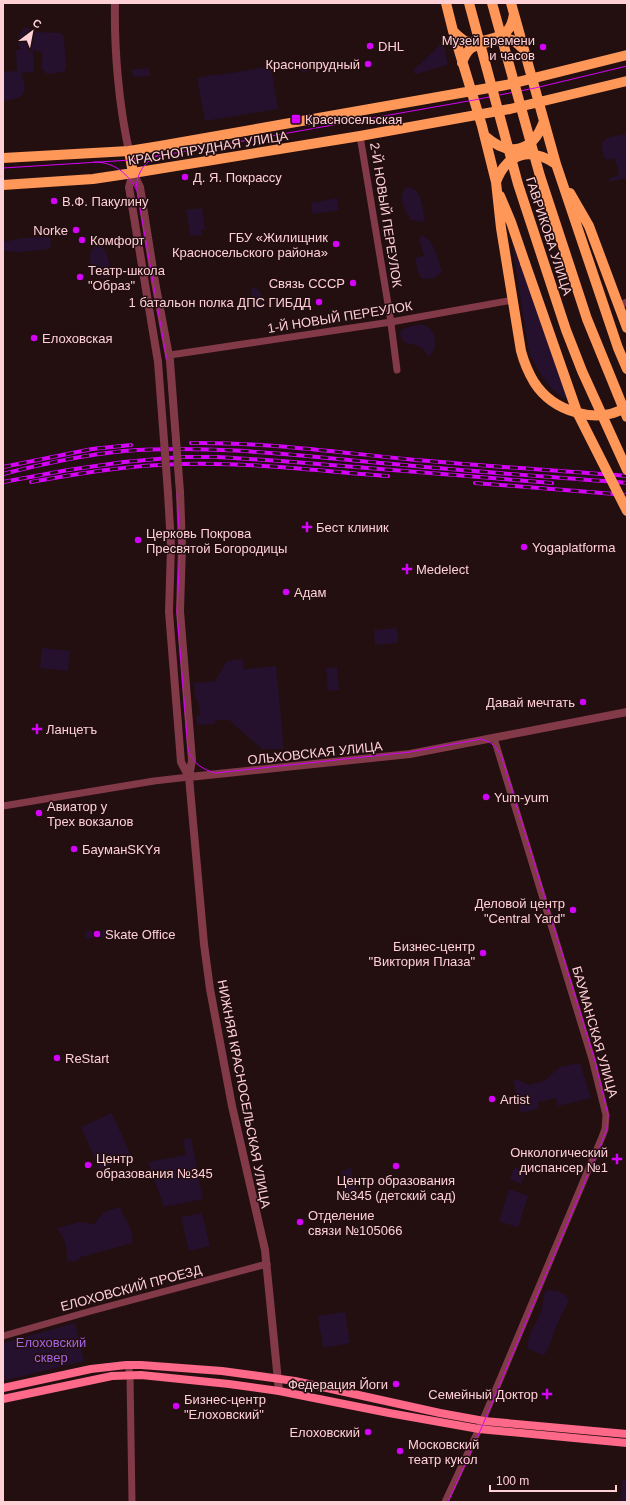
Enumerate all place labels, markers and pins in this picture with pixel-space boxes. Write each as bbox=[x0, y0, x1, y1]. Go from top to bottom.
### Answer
place label: Музей времени и часов bbox=[442, 33, 535, 63]
place label: DHL bbox=[378, 39, 404, 54]
marker: DHL bbox=[365, 41, 375, 51]
marker: Музей времени и часов bbox=[538, 42, 548, 52]
place label: Краснопрудный bbox=[265, 57, 360, 72]
marker: Краснопрудный bbox=[363, 59, 373, 69]
place label: Красносельская bbox=[305, 112, 402, 127]
marker: Красносельская bbox=[290, 113, 302, 125]
place label: Д. Я. Покрассу bbox=[193, 170, 282, 185]
marker: Д. Я. Покрассу bbox=[180, 172, 190, 182]
place label: В.Ф. Пакулину bbox=[62, 194, 149, 209]
marker: В.Ф. Пакулину bbox=[49, 196, 59, 206]
place label: Norke bbox=[33, 223, 68, 238]
marker: Norke bbox=[71, 225, 81, 235]
place label: ГБУ «Жилищник Красносельского района» bbox=[172, 230, 328, 260]
place label: Комфорт bbox=[90, 233, 145, 248]
marker: Комфорт bbox=[77, 235, 87, 245]
marker: ГБУ «Жилищник Красносельского района» bbox=[331, 239, 341, 249]
place label: Театр-школа "Образ" bbox=[88, 263, 166, 293]
marker: Театр-школа "Образ" bbox=[75, 272, 85, 282]
place label: Связь СССР bbox=[269, 276, 345, 291]
marker: Связь СССР bbox=[348, 278, 358, 288]
place label: 1 батальон полка ДПС ГИБДД bbox=[129, 295, 311, 310]
marker: 1 батальон полка ДПС ГИБДД bbox=[314, 297, 324, 307]
place label: Елоховская bbox=[42, 331, 113, 346]
marker: Елоховская bbox=[29, 333, 39, 343]
place label: Бест клиник bbox=[316, 520, 389, 535]
marker: Бест клиник bbox=[301, 521, 313, 533]
place label: Церковь Покрова Пресвятой Богородицы bbox=[146, 526, 287, 556]
marker: Церковь Покрова Пресвятой Богородицы bbox=[133, 535, 143, 545]
place label: Yogaplatforma bbox=[532, 540, 616, 555]
marker: Yogaplatforma bbox=[519, 542, 529, 552]
place label: Medelect bbox=[416, 562, 469, 577]
marker: Medelect bbox=[401, 563, 413, 575]
place label: Адам bbox=[294, 585, 326, 600]
marker: Адам bbox=[281, 587, 291, 597]
place label: Давай мечтать bbox=[486, 695, 575, 710]
marker: Давай мечтать bbox=[578, 697, 588, 707]
place label: Ланцетъ bbox=[46, 722, 97, 737]
marker: Ланцетъ bbox=[31, 723, 43, 735]
place label: Yum-yum bbox=[494, 790, 549, 805]
marker: Yum-yum bbox=[481, 792, 491, 802]
place label: Авиатор у Трех вокзалов bbox=[47, 799, 133, 829]
marker: Авиатор у Трех вокзалов bbox=[34, 808, 44, 818]
place label: БауманSKYя bbox=[82, 842, 160, 857]
marker: БауманSKYя bbox=[69, 844, 79, 854]
place label: Деловой центр "Central Yard" bbox=[475, 896, 565, 926]
marker: Деловой центр "Central Yard" bbox=[568, 905, 578, 915]
place label: Skate Office bbox=[105, 927, 176, 942]
marker: Skate Office bbox=[92, 929, 102, 939]
place label: Бизнес-центр "Виктория Плаза" bbox=[369, 939, 475, 969]
marker: Бизнес-центр "Виктория Плаза" bbox=[478, 948, 488, 958]
place label: ReStart bbox=[65, 1051, 109, 1066]
marker: ReStart bbox=[52, 1053, 62, 1063]
place label: Artist bbox=[500, 1092, 530, 1107]
marker: Artist bbox=[487, 1094, 497, 1104]
place label: Онкологический диспансер №1 bbox=[510, 1145, 608, 1175]
place label: Центр образования №345 bbox=[96, 1151, 213, 1181]
marker: Онкологический диспансер №1 bbox=[611, 1153, 623, 1165]
marker: Центр образования №345 bbox=[83, 1160, 93, 1170]
marker: Центр образования №345 (детский сад) bbox=[391, 1161, 401, 1171]
place label: Центр образования №345 (детский сад) bbox=[336, 1173, 456, 1203]
place label: Отделение связи №105066 bbox=[308, 1208, 402, 1238]
marker: Отделение связи №105066 bbox=[295, 1217, 305, 1227]
place label: Федерация Йоги bbox=[288, 1377, 388, 1392]
marker: Федерация Йоги bbox=[391, 1379, 401, 1389]
place label: Семейный Доктор bbox=[428, 1387, 538, 1402]
marker: Семейный Доктор bbox=[541, 1388, 553, 1400]
place label: Бизнес-центр "Елоховский" bbox=[184, 1392, 266, 1422]
marker: Бизнес-центр "Елоховский" bbox=[171, 1401, 181, 1411]
place label: Елоховский bbox=[289, 1425, 360, 1440]
marker: Елоховский bbox=[363, 1427, 373, 1437]
place label: Московский театр кукол bbox=[408, 1437, 479, 1467]
marker: Московский театр кукол bbox=[395, 1446, 405, 1456]

